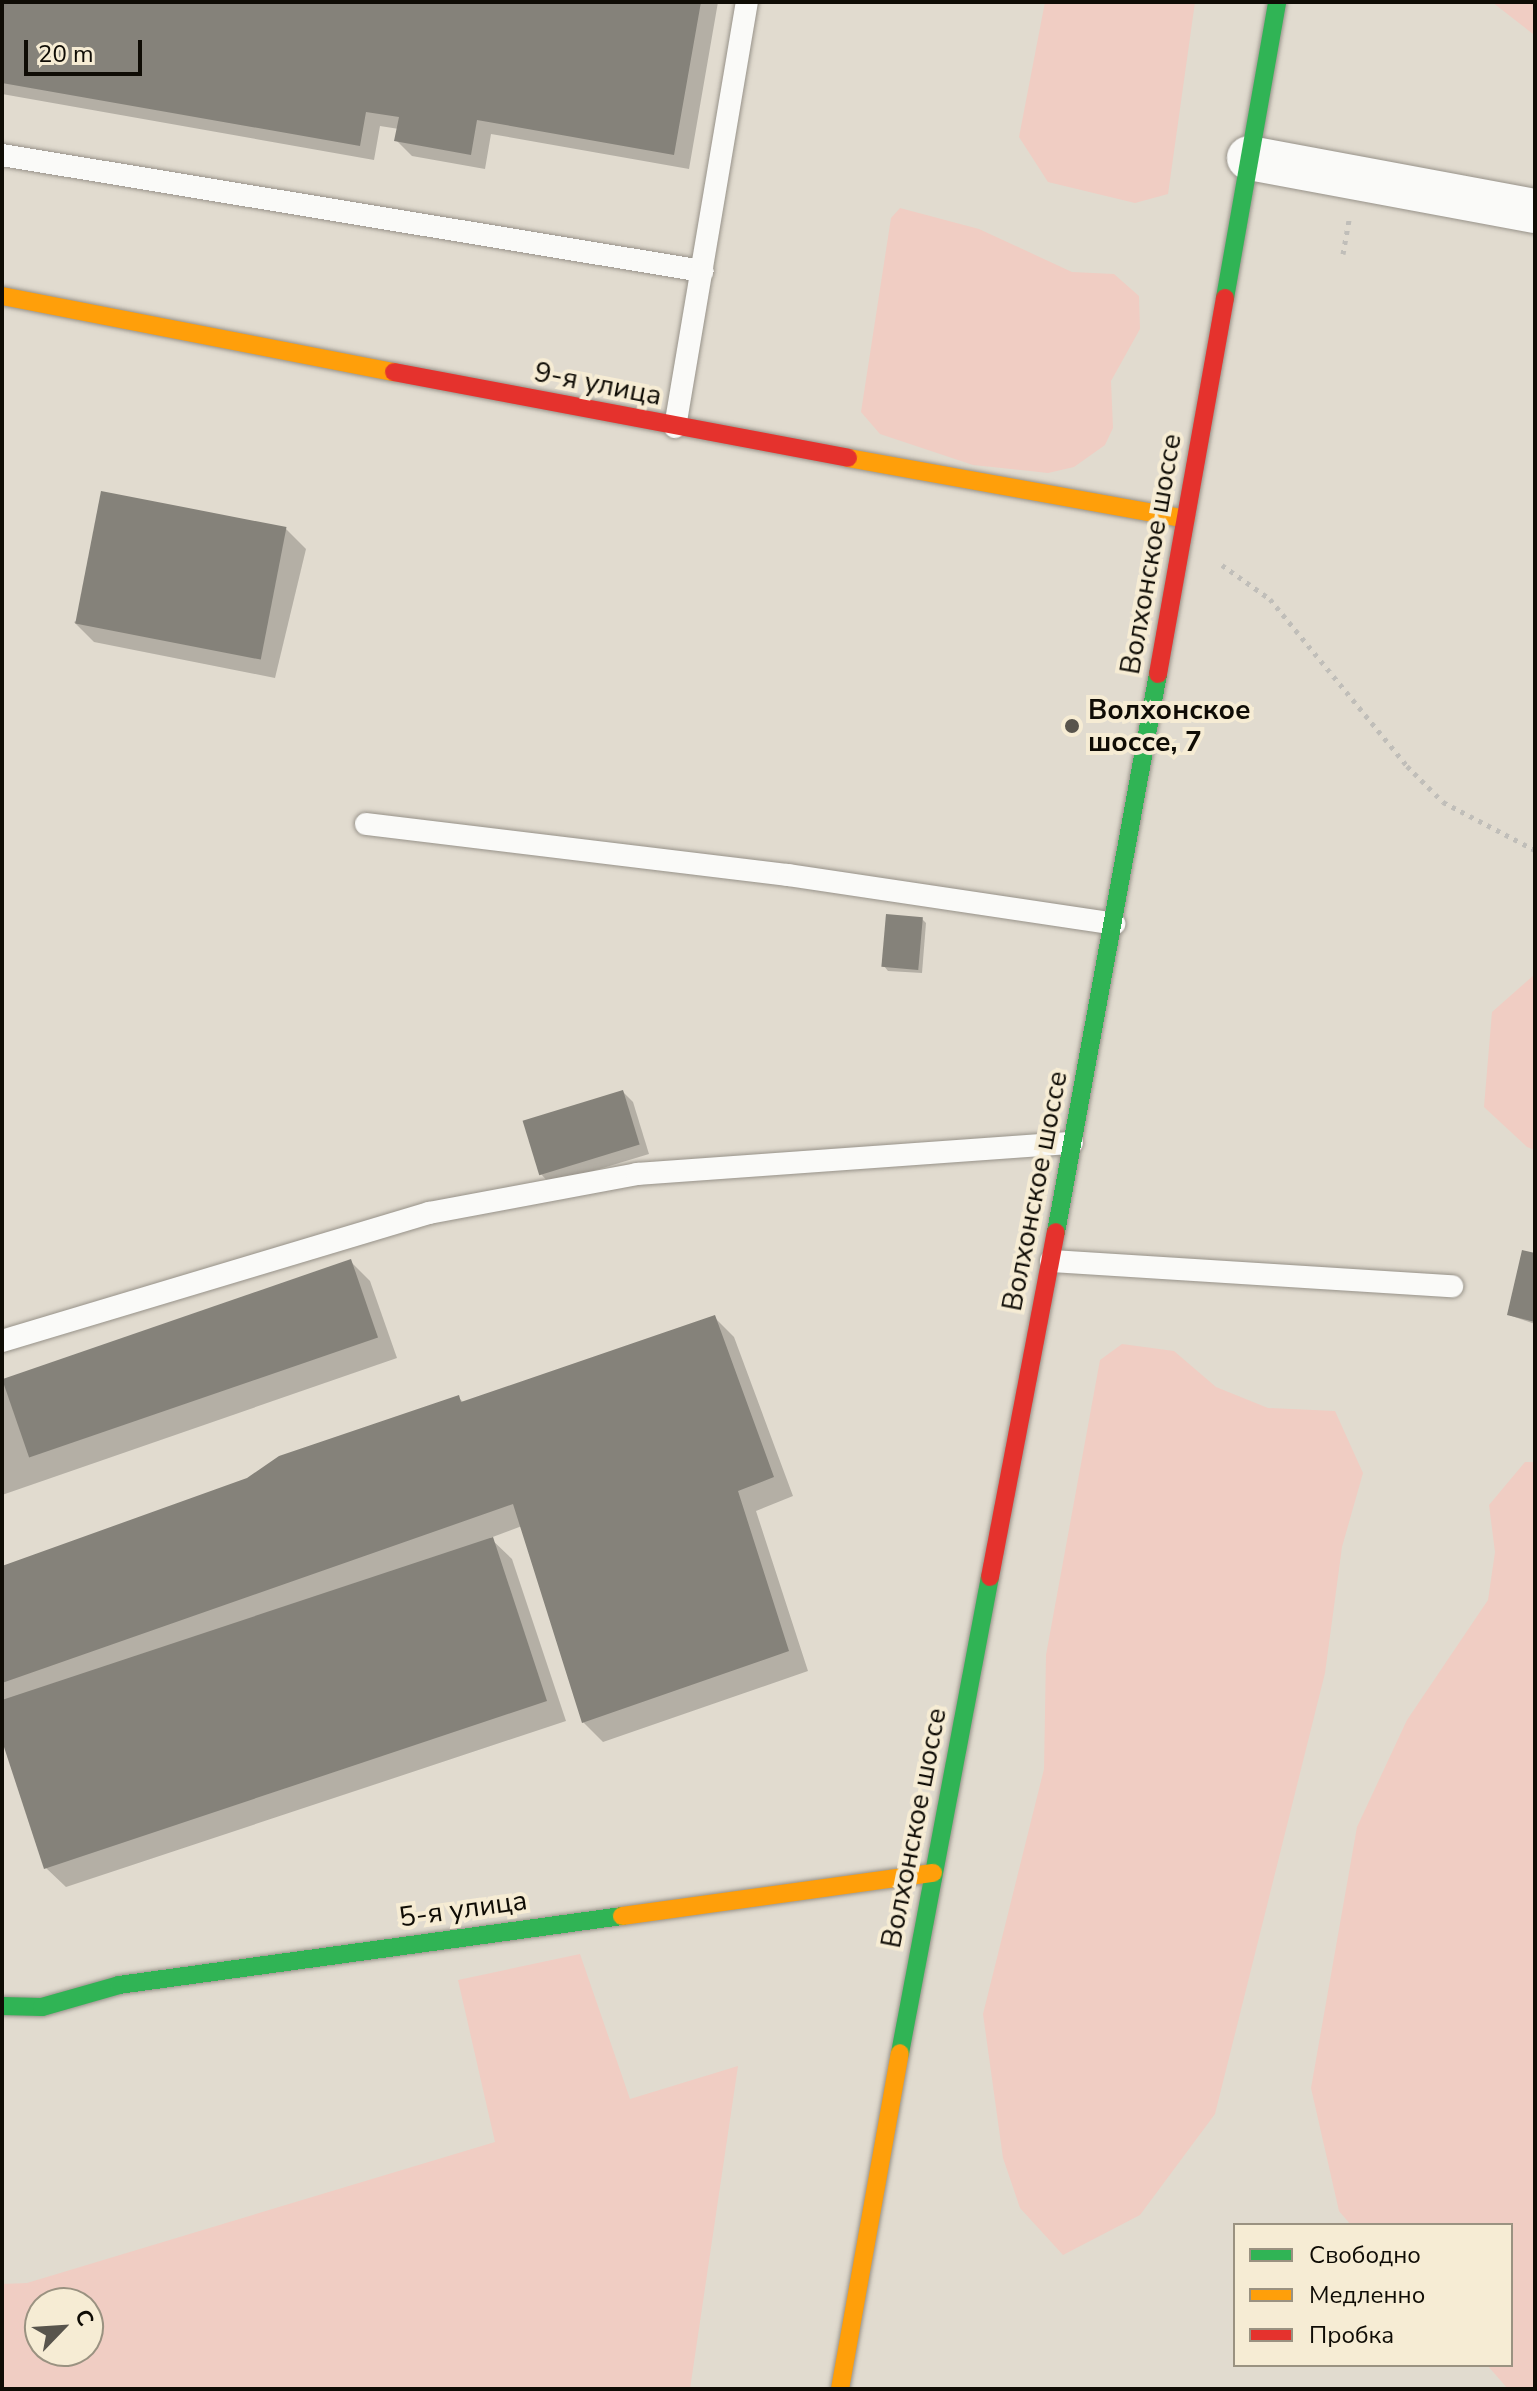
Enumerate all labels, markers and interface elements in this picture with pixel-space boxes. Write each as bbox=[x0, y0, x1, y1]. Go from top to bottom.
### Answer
scale bar bbox=[28, 24, 146, 74]
text: 20 m bbox=[38, 38, 94, 70]
street label: 9-я улица bbox=[531, 355, 665, 413]
street label: Волхонское шоссе bbox=[1113, 431, 1189, 677]
place label: Волхонское шоссе, 7 bbox=[1088, 693, 1251, 759]
marker: Волхонское шоссе, 7 bbox=[1063, 717, 1081, 735]
street label: Волхонское шоссе bbox=[995, 1068, 1075, 1314]
street label: Волхонское шоссе bbox=[874, 1705, 954, 1951]
street label: 5-я улица bbox=[397, 1883, 529, 1935]
legend bbox=[1233, 2223, 1513, 2367]
text: Свободно bbox=[1309, 2239, 1421, 2271]
text: Медленно bbox=[1309, 2279, 1425, 2311]
north arrow bbox=[24, 2287, 104, 2367]
text: С bbox=[67, 2305, 101, 2331]
text: Пробка bbox=[1309, 2319, 1394, 2351]

